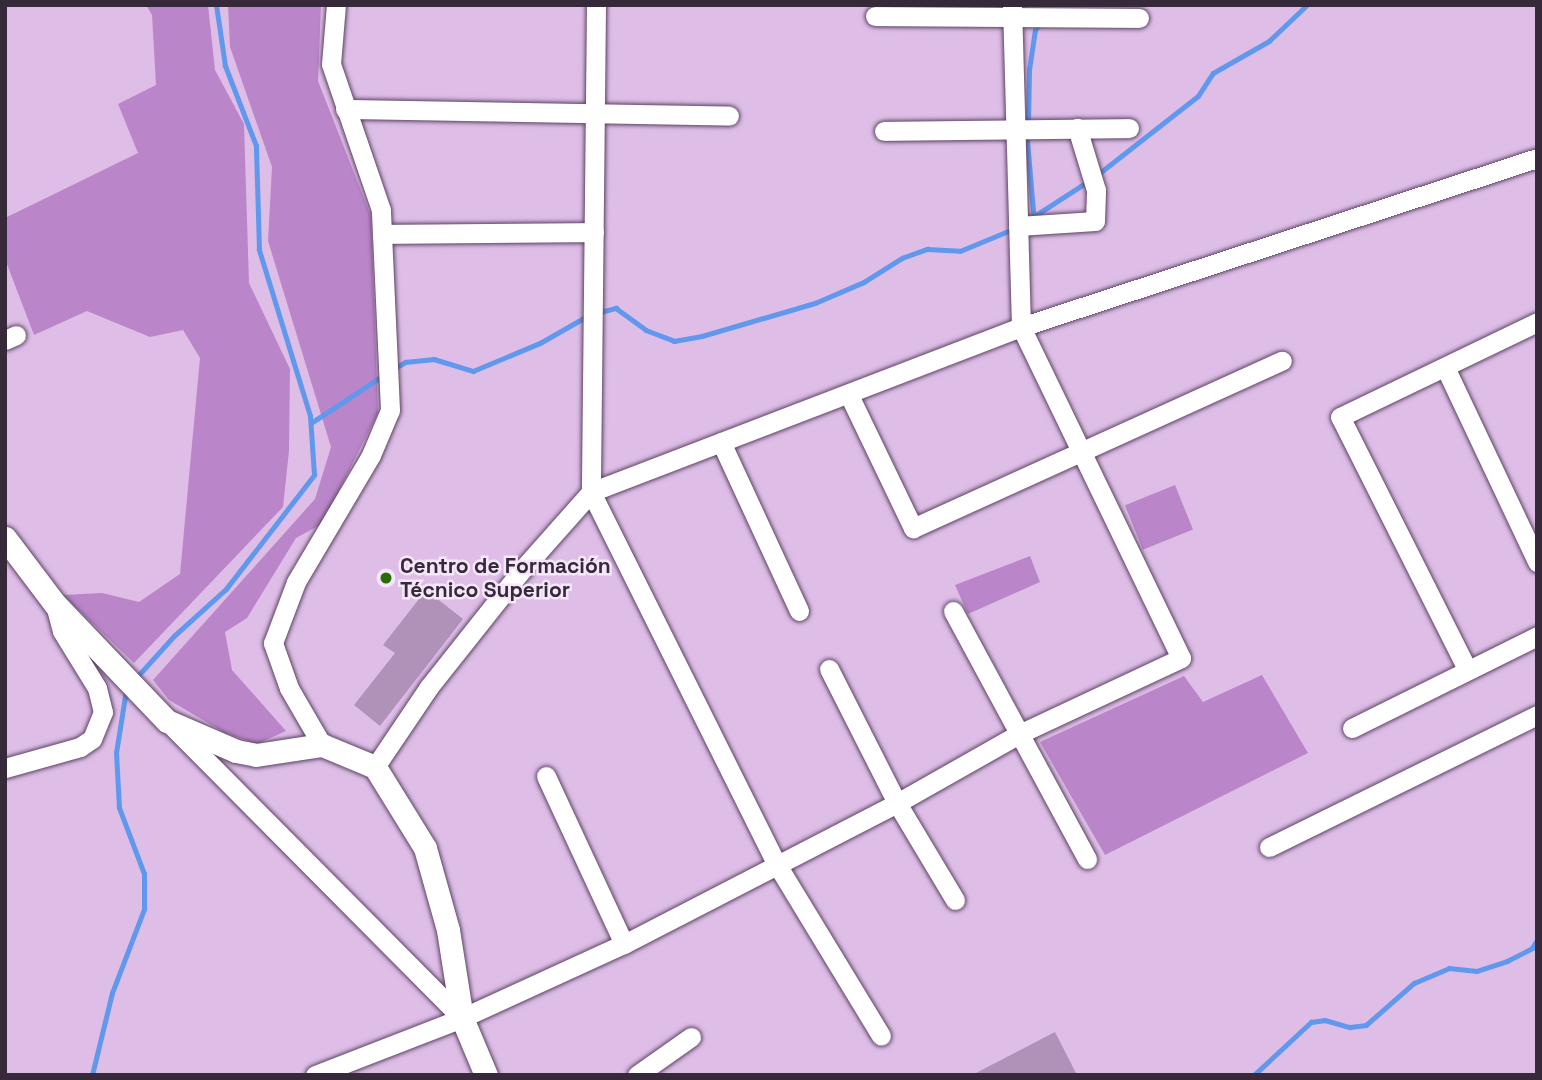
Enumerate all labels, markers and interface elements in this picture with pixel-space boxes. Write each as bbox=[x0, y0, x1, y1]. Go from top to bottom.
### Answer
place label: Centro de Formación Técnico Superior bbox=[400, 553, 611, 603]
marker: Centro de Formación Técnico Superior bbox=[378, 570, 394, 586]

